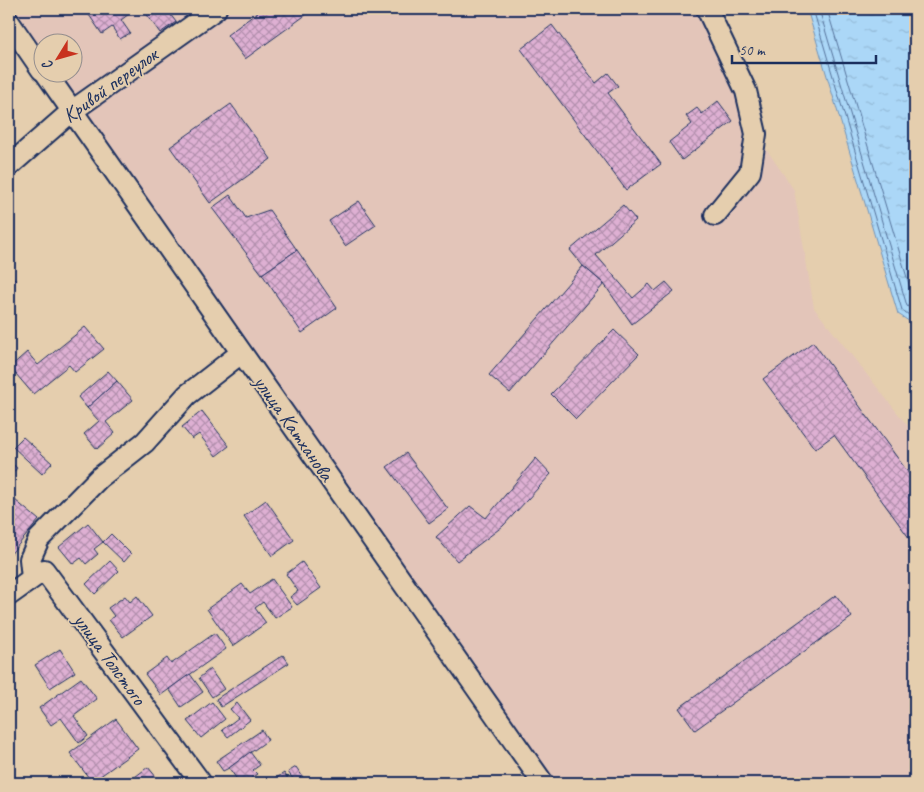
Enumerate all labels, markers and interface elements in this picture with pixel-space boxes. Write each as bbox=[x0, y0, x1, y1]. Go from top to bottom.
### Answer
north arrow bbox=[32, 32, 82, 82]
scale bar bbox=[732, 32, 875, 64]
street label: Кривой переулок bbox=[57, 40, 165, 128]
text: 50 m bbox=[739, 41, 766, 60]
text: С bbox=[38, 56, 57, 73]
street label: улица Катханова bbox=[247, 369, 341, 487]
street label: улица Толстого bbox=[67, 606, 153, 711]

